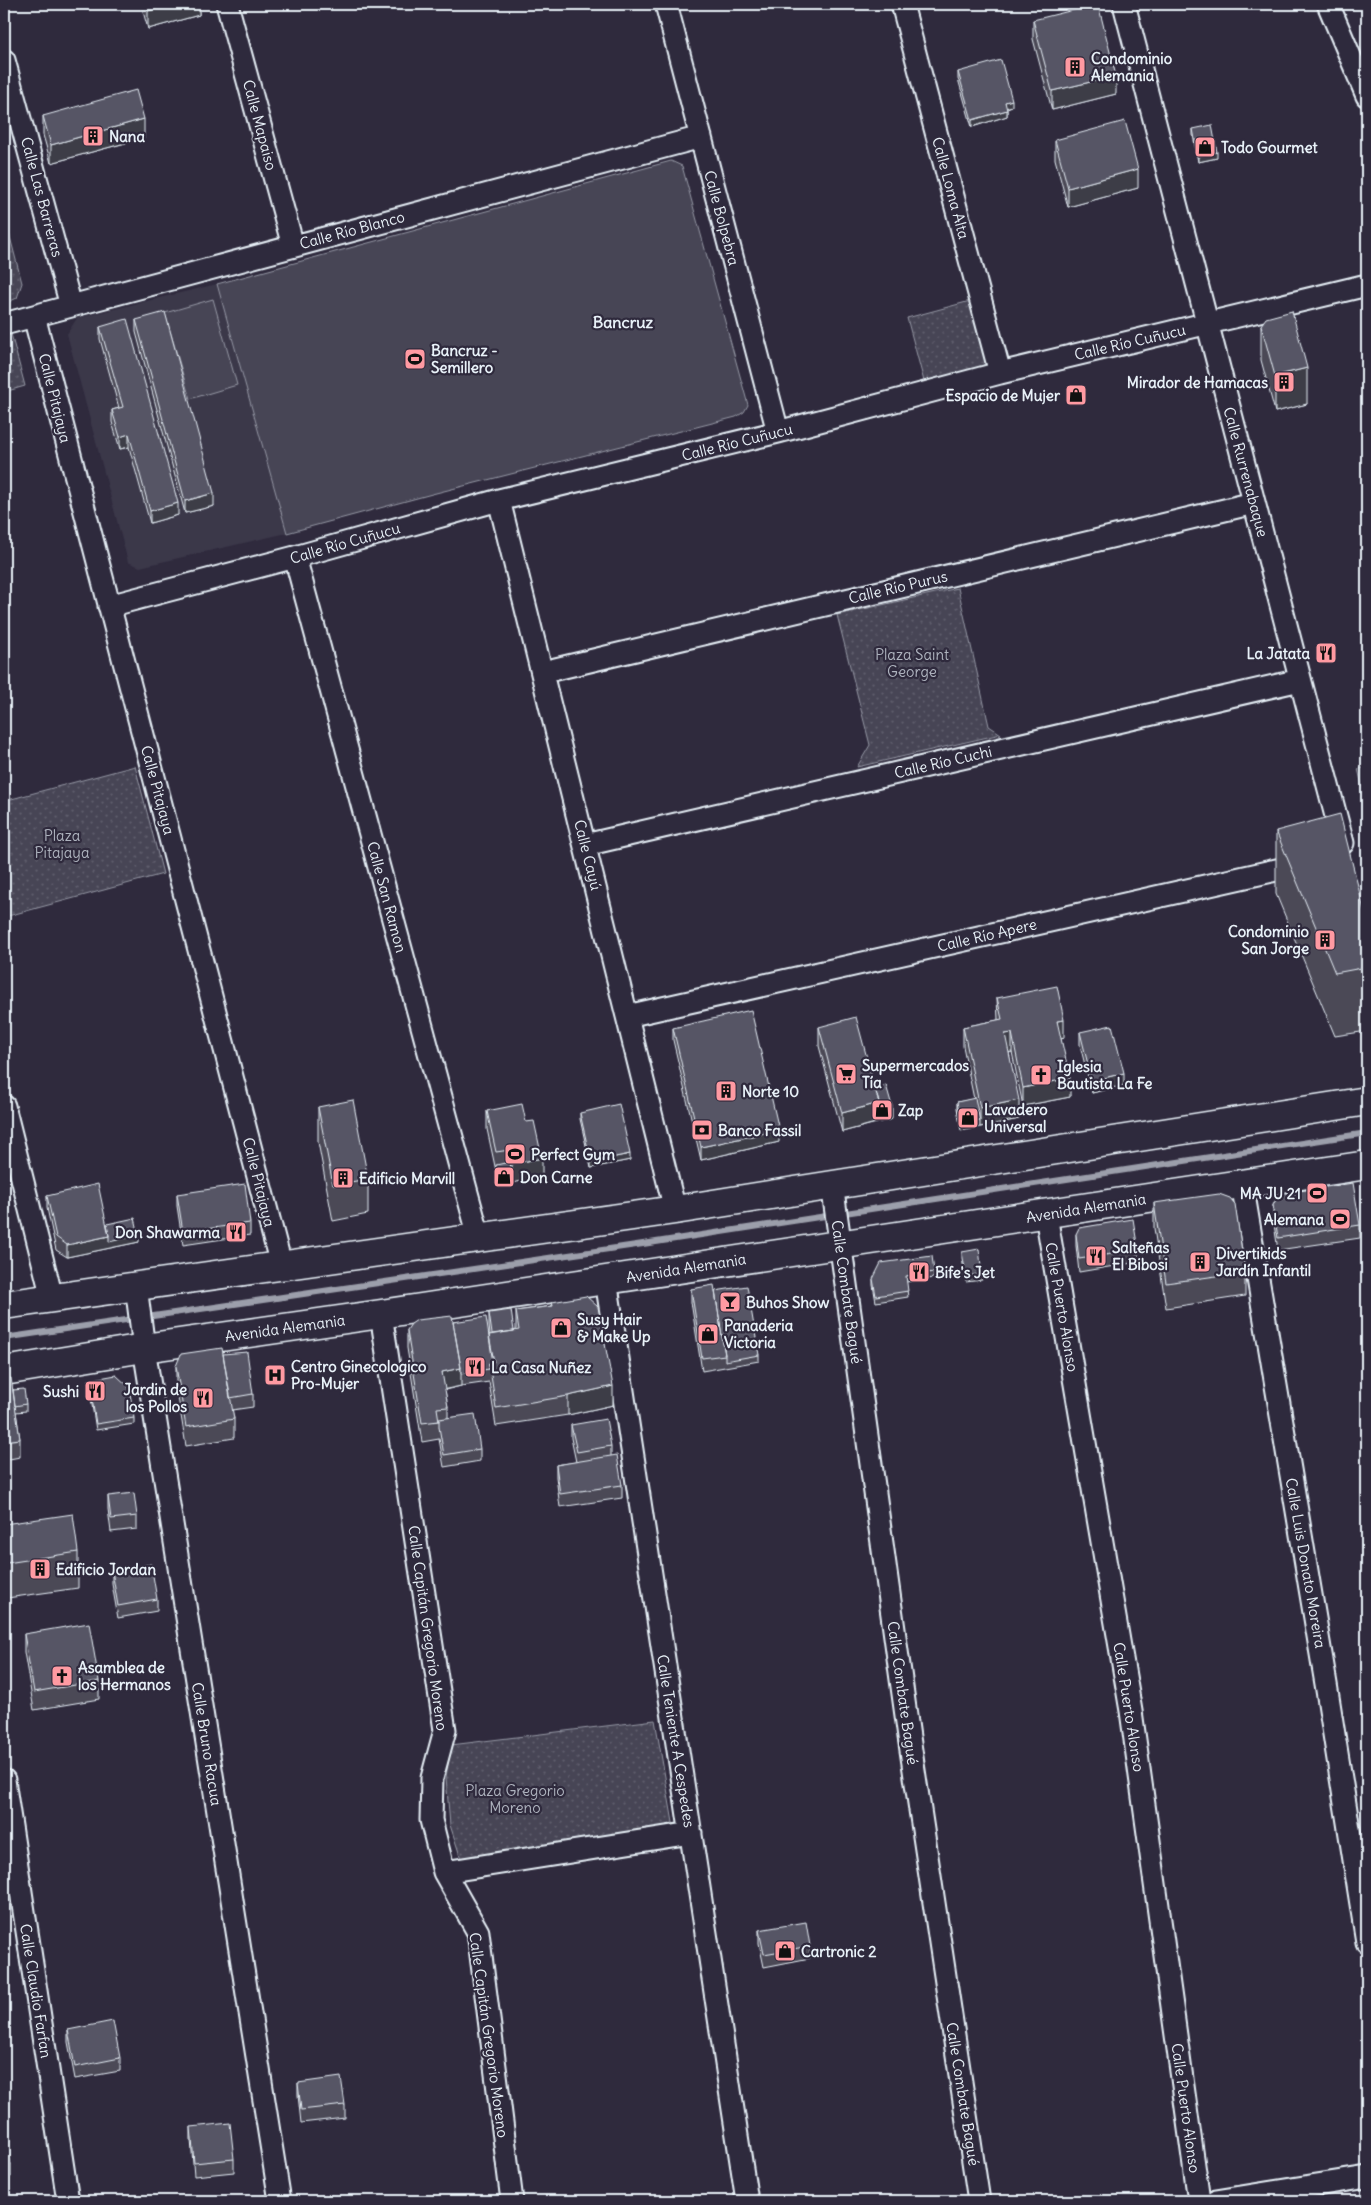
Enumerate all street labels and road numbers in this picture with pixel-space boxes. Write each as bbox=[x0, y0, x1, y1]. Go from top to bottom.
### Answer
street label: Calle Mapaiso bbox=[239, 78, 281, 172]
street label: Calle Las Barreras bbox=[17, 135, 67, 259]
street label: Calle Loma Alta bbox=[928, 135, 974, 242]
street label: Calle Bolpebra bbox=[700, 168, 744, 268]
street label: Calle Río Blanco bbox=[297, 207, 407, 253]
street label: Calle Río Cuñucu bbox=[1072, 320, 1188, 364]
street label: Calle Pitajaya bbox=[35, 351, 75, 445]
street label: Calle Rurrenabaque bbox=[1219, 405, 1273, 539]
street label: Calle Río Cuñucu bbox=[680, 419, 795, 465]
street label: Calle Río Cuñucu bbox=[288, 518, 402, 568]
street label: Calle Río Purus bbox=[847, 566, 950, 608]
street label: Calle Río Cuchi bbox=[892, 742, 994, 782]
street label: Calle Pitajaya bbox=[137, 743, 179, 837]
street label: Calle Cayú bbox=[570, 818, 606, 893]
street label: Calle San Ramon bbox=[363, 839, 411, 955]
street label: Calle Río Apere bbox=[935, 914, 1039, 956]
street label: Calle Pitajaya bbox=[239, 1135, 279, 1229]
street label: Avenida Alemania bbox=[1025, 1189, 1148, 1227]
street label: Calle Combate Bagué bbox=[828, 1219, 866, 1365]
street label: Calle Puerto Alonso bbox=[1041, 1241, 1083, 1373]
street label: Avenida Alemania bbox=[625, 1249, 748, 1287]
street label: Avenida Alemania bbox=[224, 1310, 347, 1346]
street label: Calle Luis Donato Moreira bbox=[1282, 1476, 1330, 1650]
street label: Calle Capitán Gregorio Moreno bbox=[404, 1524, 452, 1732]
street label: Calle Combate Bagué bbox=[884, 1620, 922, 1766]
street label: Calle Puerto Alonso bbox=[1109, 1641, 1149, 1773]
street label: Calle Teniente A Cespedes bbox=[653, 1653, 699, 1829]
street label: Calle Bruno Racua bbox=[188, 1681, 226, 1808]
street label: Calle Claudio Farfan bbox=[16, 1922, 56, 2060]
street label: Calle Capitán Gregorio Moreno bbox=[465, 1931, 513, 2139]
street label: Calle Combate Bagué bbox=[942, 2021, 984, 2167]
street label: Calle Puerto Alonso bbox=[1167, 2042, 1205, 2174]

